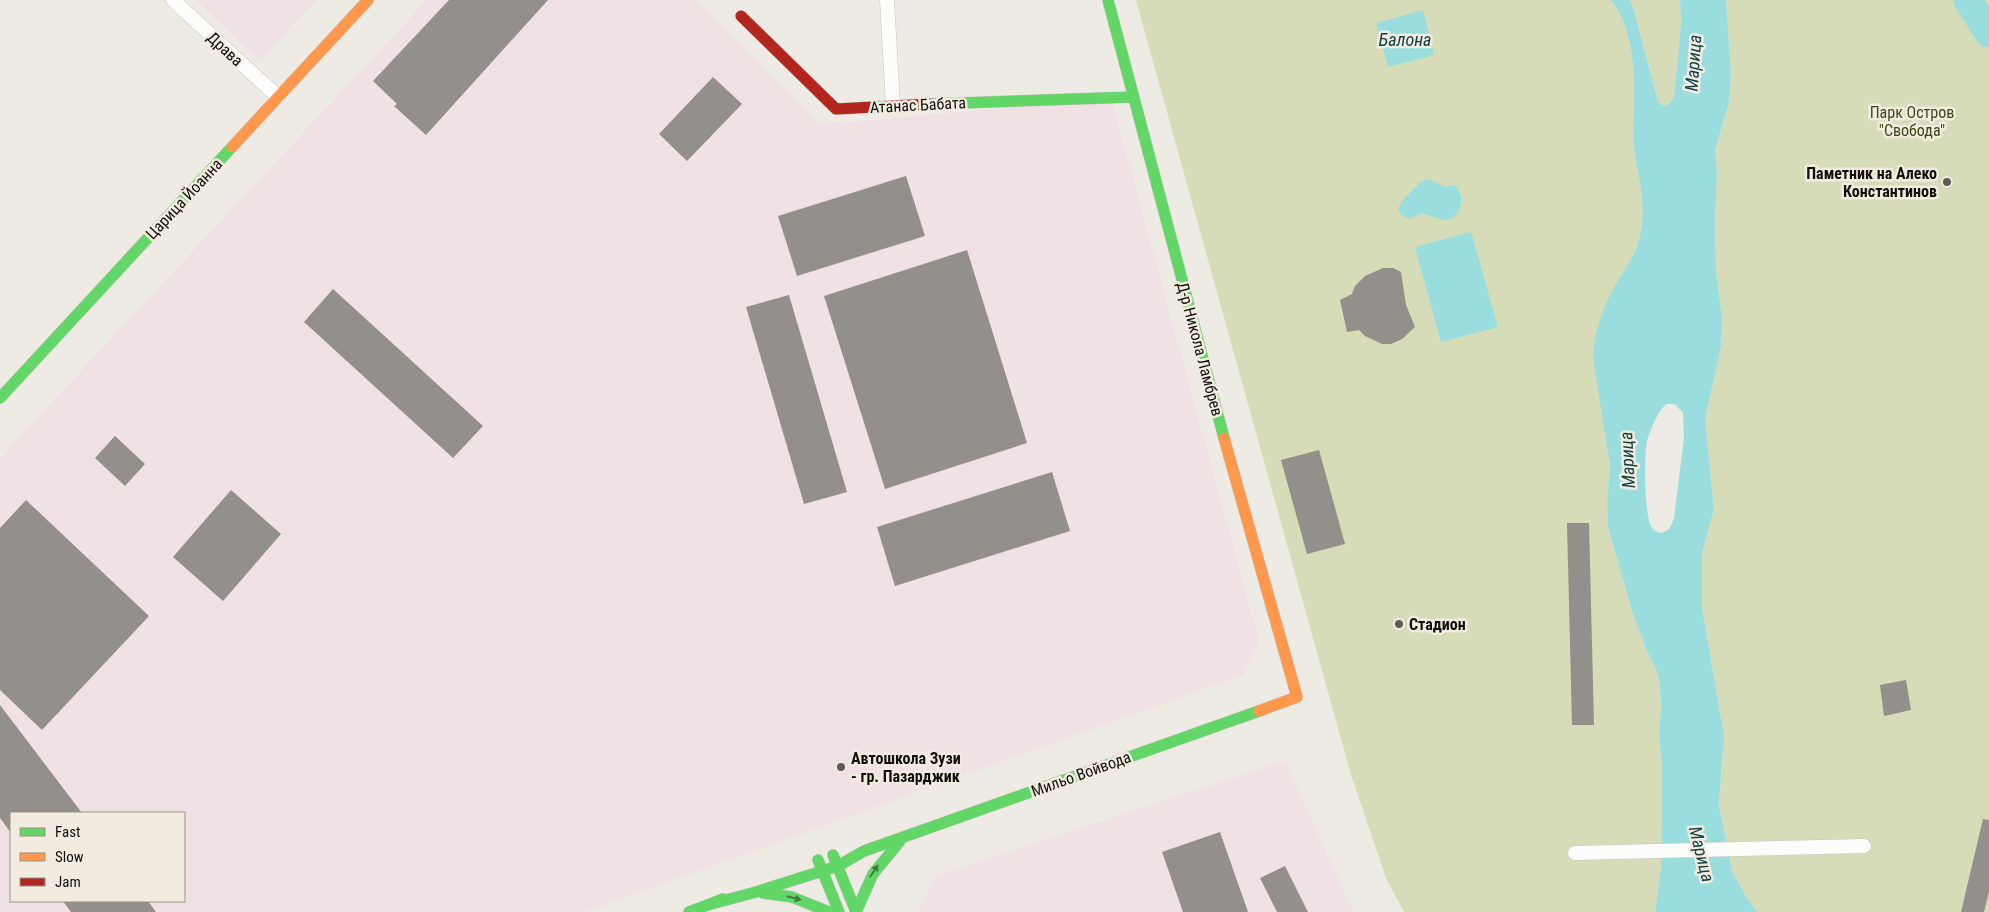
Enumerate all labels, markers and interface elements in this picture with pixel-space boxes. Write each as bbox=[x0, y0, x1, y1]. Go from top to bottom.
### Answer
street label: Драва bbox=[203, 28, 247, 70]
water label: Балона bbox=[1379, 29, 1431, 50]
water label: Марица bbox=[1681, 34, 1705, 92]
street label: Атанас Бабата bbox=[870, 93, 966, 117]
park label: Парк Остров "Свобода" bbox=[1870, 103, 1954, 140]
street label: Царица Йоанна bbox=[142, 155, 226, 243]
place label: Паметник на Алеко Константинов bbox=[1806, 164, 1937, 201]
marker: Паметник на Алеко Константинов bbox=[1941, 176, 1953, 188]
street label: Д-р Никола Ламбрев bbox=[1173, 280, 1227, 418]
water label: Марица bbox=[1615, 431, 1639, 489]
place label: Стадион bbox=[1409, 615, 1466, 634]
marker: Стадион bbox=[1393, 618, 1405, 630]
street label: Мильо Войвода bbox=[1029, 747, 1133, 801]
place label: Автошкола Зузи - гр. Пазарджик bbox=[851, 749, 961, 786]
marker: Автошкола Зузи - гр. Пазарджик bbox=[835, 761, 847, 773]
legend bbox=[10, 812, 185, 902]
text: Fast bbox=[55, 823, 80, 841]
water label: Марица bbox=[1685, 824, 1719, 884]
text: Slow bbox=[55, 848, 84, 866]
one-way arrow bbox=[869, 864, 879, 878]
text: Jam bbox=[55, 873, 81, 891]
one-way arrow bbox=[786, 894, 801, 902]

